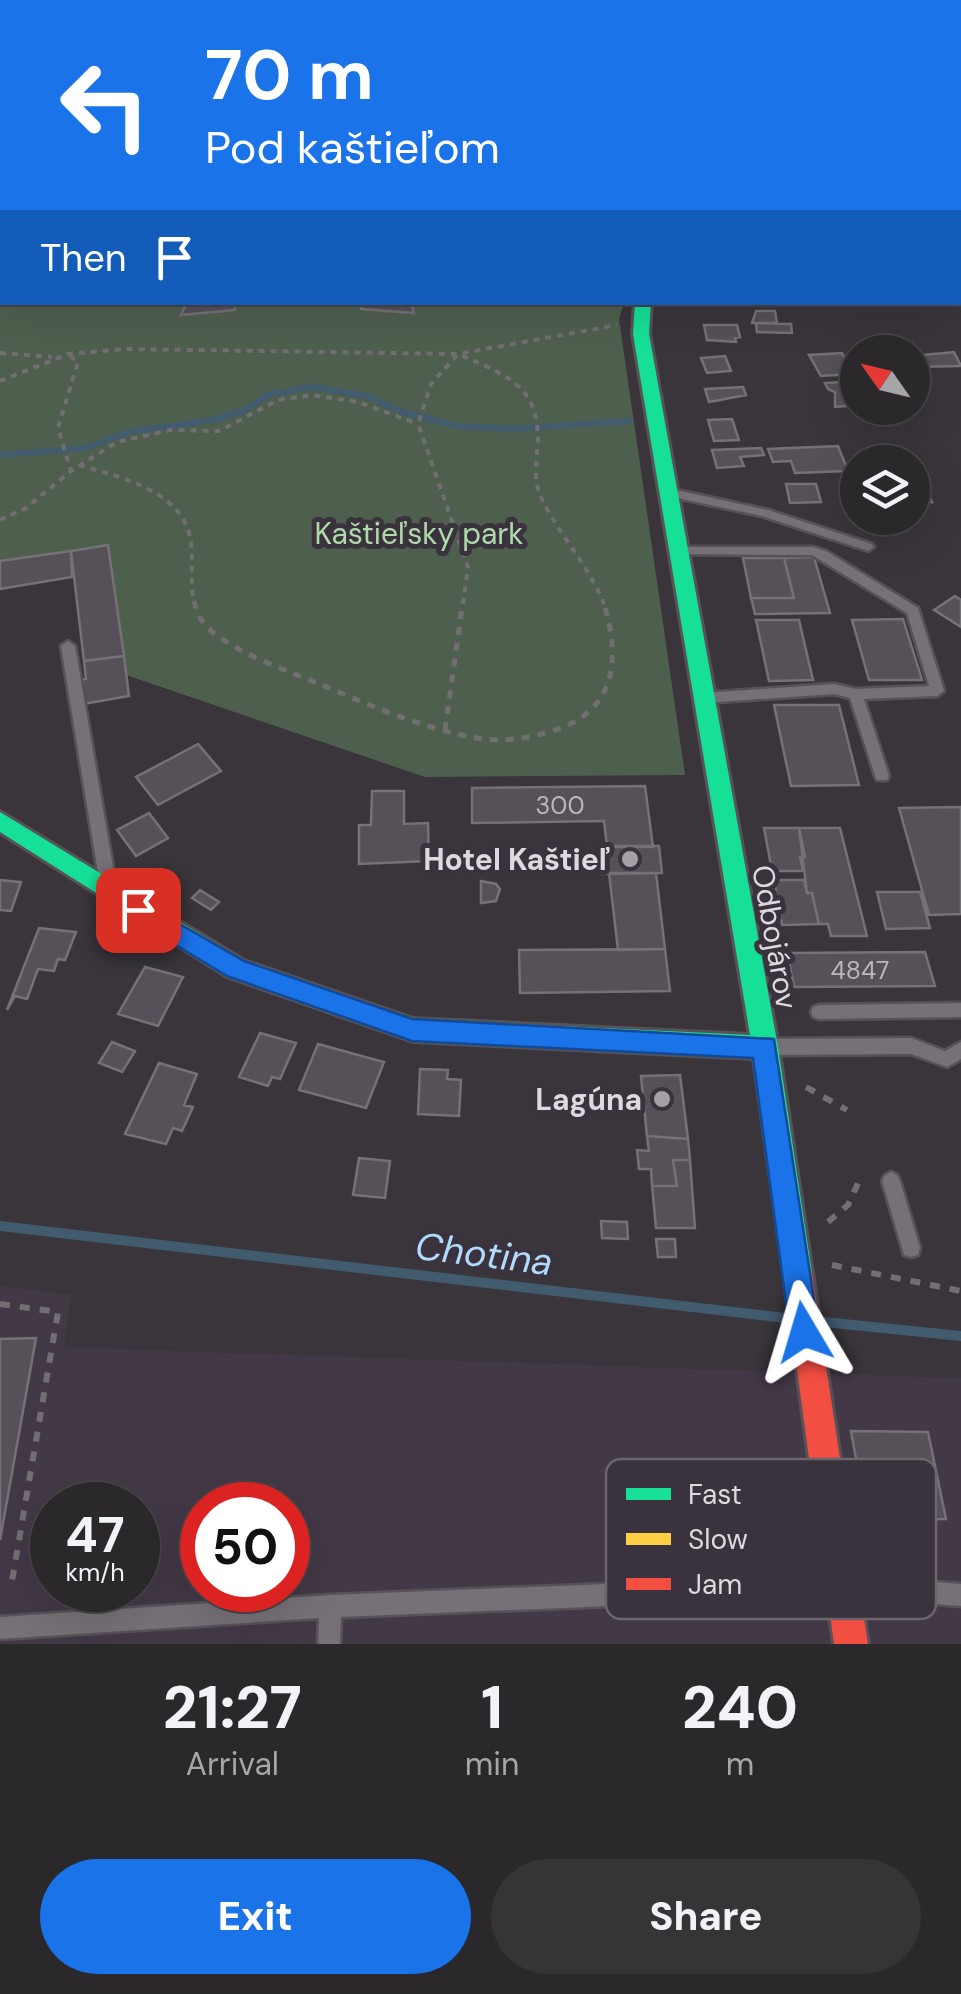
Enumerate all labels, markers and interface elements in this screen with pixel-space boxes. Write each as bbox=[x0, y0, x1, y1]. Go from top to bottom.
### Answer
text: 70 m bbox=[205, 30, 374, 121]
icon: left bbox=[40, 40, 170, 170]
text: Pod kaštieľom bbox=[205, 118, 500, 177]
icon: arrive bbox=[147, 230, 202, 285]
text: Then bbox=[40, 233, 127, 283]
north arrow bbox=[840, 335, 930, 425]
map controls bbox=[840, 335, 930, 535]
button: layers bbox=[840, 445, 930, 535]
park label: Kaštieľsky park bbox=[315, 514, 523, 553]
house number: 300 bbox=[536, 789, 584, 822]
place label: Hotel Kaštieľ bbox=[423, 840, 610, 879]
marker: Hotel Kaštieľ bbox=[619, 848, 641, 870]
street label: Odbojárov bbox=[743, 862, 807, 1012]
pin bbox=[96, 868, 181, 953]
icon: arrive bbox=[111, 883, 166, 938]
house number: 4847 bbox=[831, 954, 889, 987]
place label: Lagúna bbox=[535, 1080, 642, 1119]
marker: Lagúna bbox=[651, 1088, 673, 1110]
water label: Chotina bbox=[413, 1221, 555, 1287]
position arrow bbox=[752, 1280, 856, 1384]
legend bbox=[606, 1459, 936, 1619]
text: Fast bbox=[688, 1476, 742, 1513]
speed limit sign: 50 bbox=[180, 1482, 310, 1612]
text: 47 bbox=[65, 1502, 125, 1568]
text: Slow bbox=[688, 1521, 748, 1558]
text: km/h bbox=[65, 1556, 125, 1589]
text: Jam bbox=[688, 1566, 742, 1603]
text: 21:27 bbox=[163, 1668, 302, 1747]
text: 1 bbox=[481, 1668, 503, 1747]
text: 240 bbox=[682, 1668, 798, 1747]
text: Arrival bbox=[186, 1743, 279, 1785]
text: min bbox=[465, 1743, 519, 1785]
text: m bbox=[726, 1743, 754, 1785]
button: Exit bbox=[40, 1859, 471, 1974]
button: Share bbox=[491, 1859, 921, 1974]

